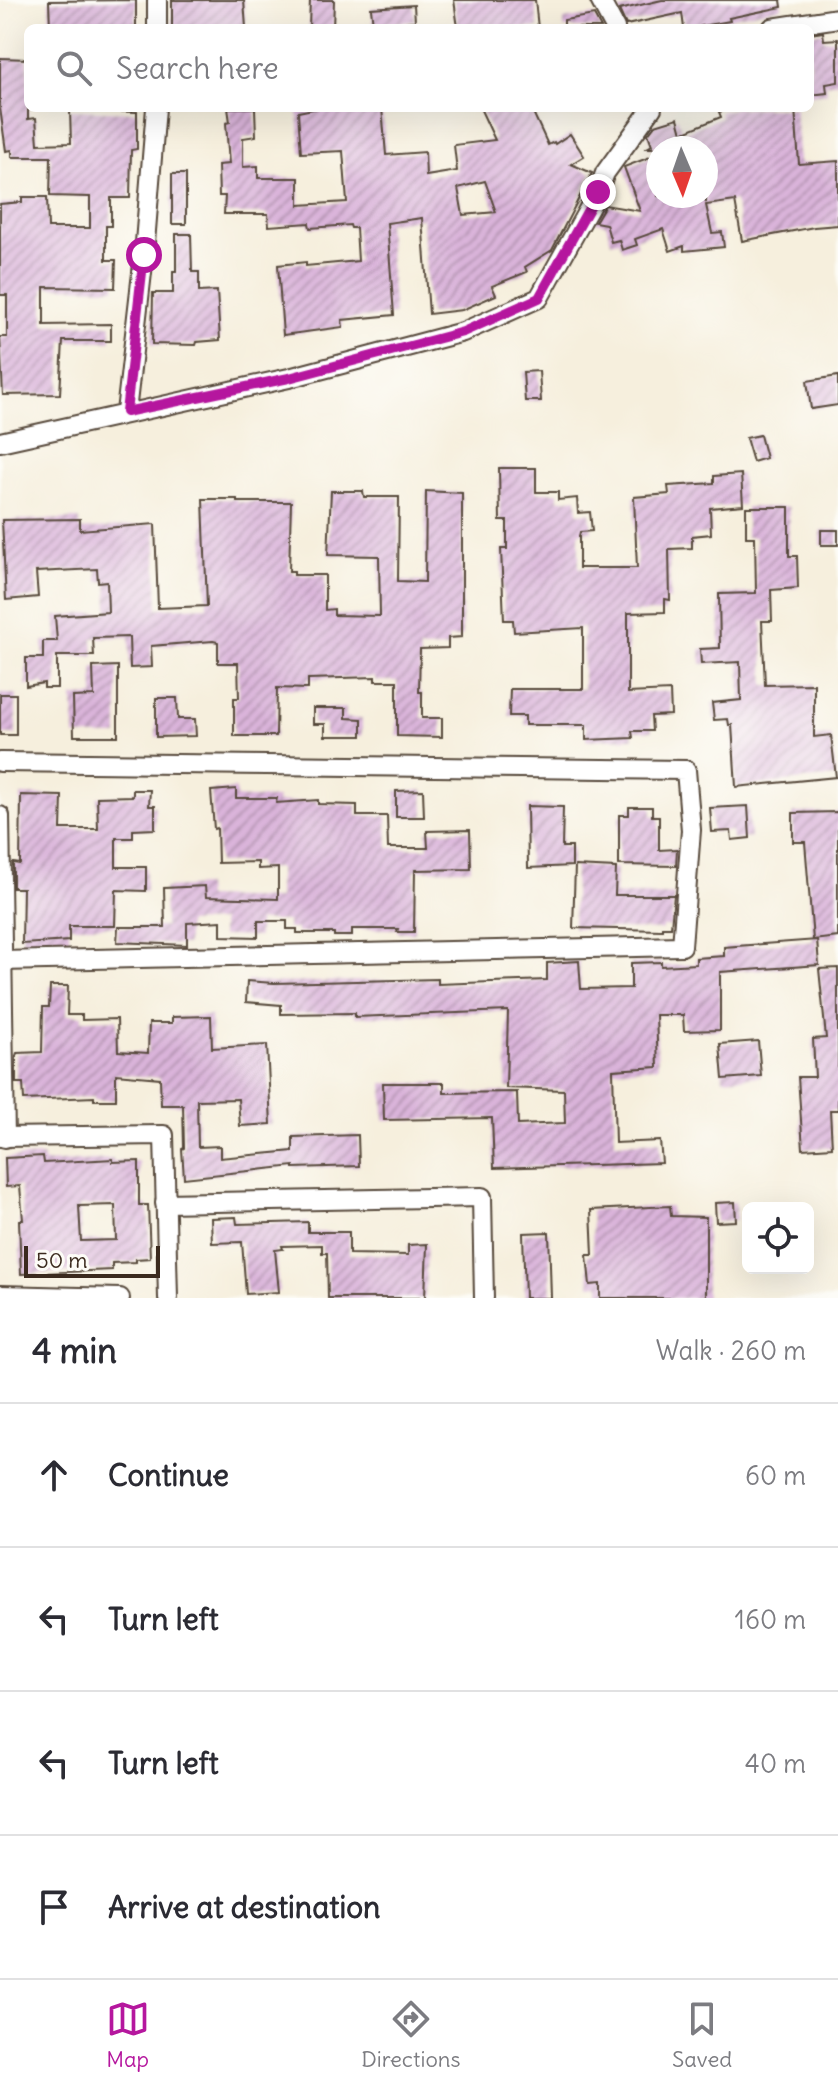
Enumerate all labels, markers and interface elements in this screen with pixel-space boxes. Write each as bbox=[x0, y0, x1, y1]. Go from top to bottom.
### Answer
search box bbox=[24, 24, 814, 112]
icon: search bbox=[52, 46, 96, 90]
text: Search here bbox=[116, 49, 279, 87]
north arrow bbox=[646, 136, 718, 208]
route end bbox=[580, 174, 616, 210]
route start bbox=[126, 237, 162, 273]
map controls bbox=[742, 1202, 814, 1274]
button: locate bbox=[742, 1202, 814, 1274]
scale bar bbox=[24, 1242, 160, 1278]
text: 50 m bbox=[36, 1246, 88, 1274]
text: 4 min bbox=[32, 1329, 117, 1372]
text: Walk · 260 m bbox=[656, 1334, 806, 1367]
icon: ahead bbox=[32, 1453, 76, 1497]
text: Continue bbox=[108, 1456, 229, 1494]
text: 60 m bbox=[745, 1459, 806, 1492]
icon: left bbox=[32, 1597, 76, 1641]
text: Turn left bbox=[108, 1600, 219, 1638]
text: 160 m bbox=[735, 1603, 806, 1636]
icon: left bbox=[32, 1741, 76, 1785]
text: Turn left bbox=[108, 1744, 219, 1782]
text: 40 m bbox=[745, 1747, 806, 1780]
icon: arrive bbox=[32, 1885, 76, 1929]
text: Arrive at destination bbox=[108, 1888, 380, 1926]
tab: Map bbox=[106, 1997, 150, 2073]
tab: Directions bbox=[361, 1997, 461, 2073]
tab: Saved bbox=[672, 1997, 732, 2073]

